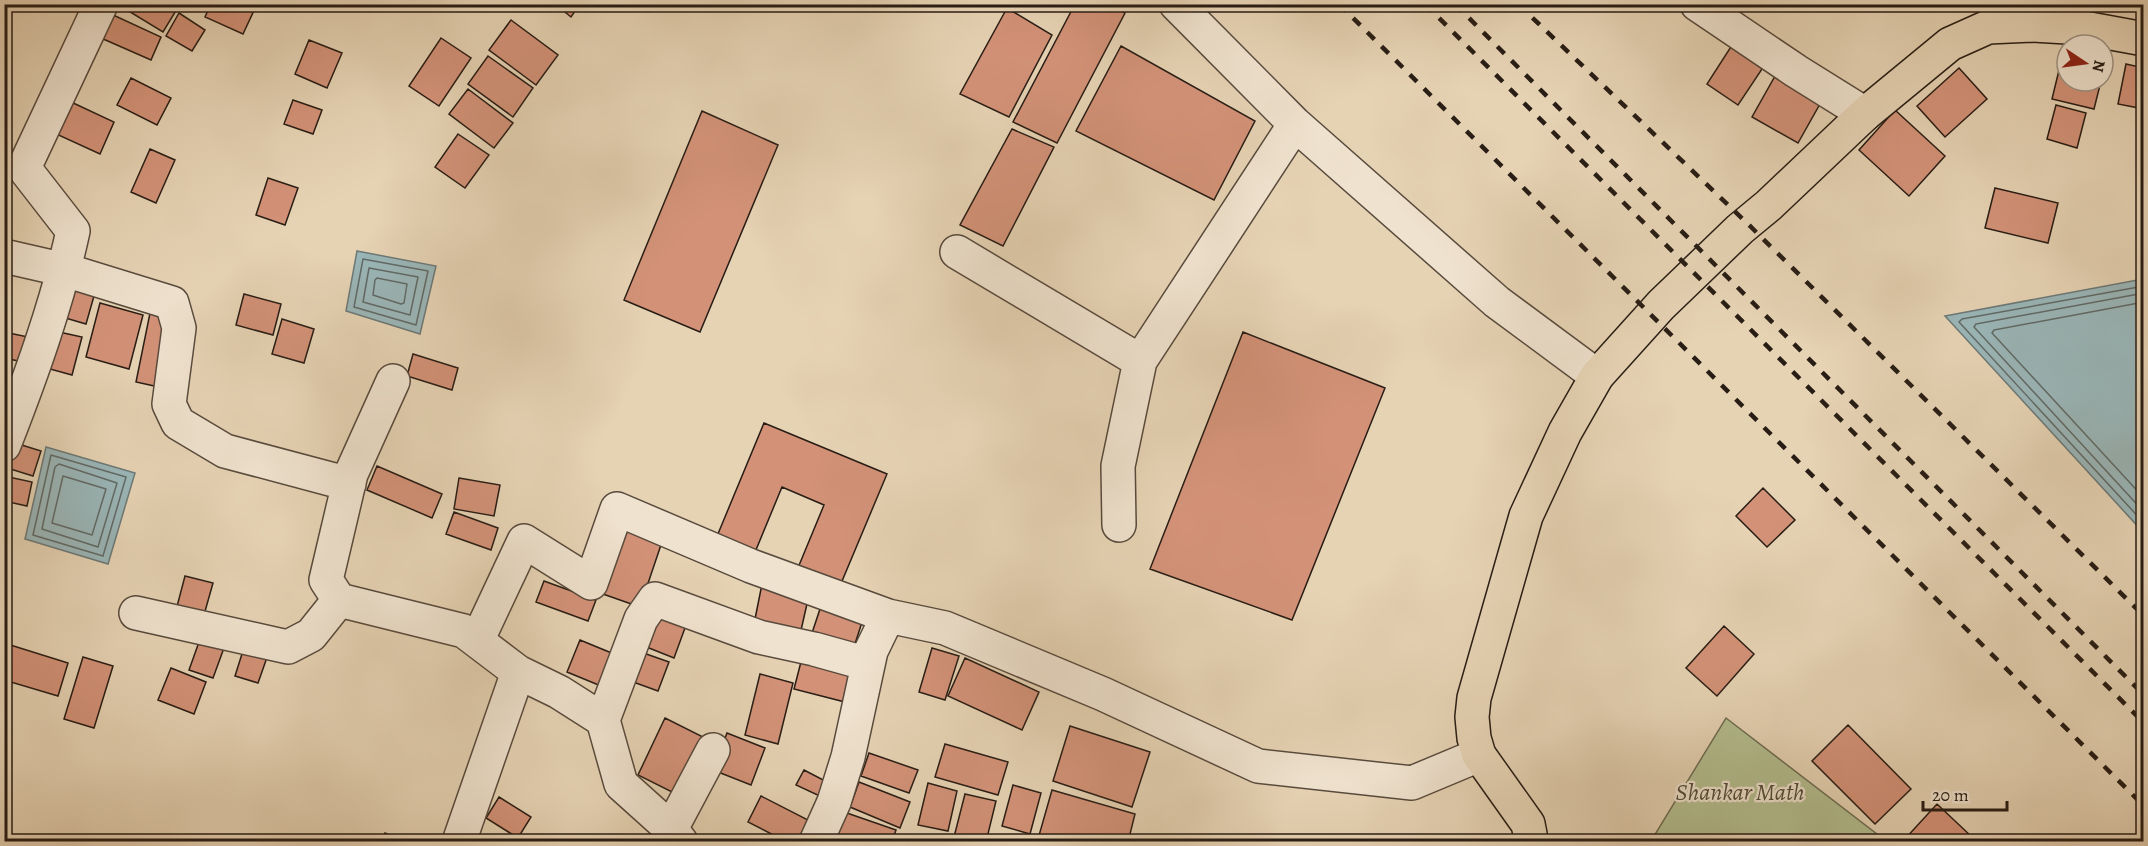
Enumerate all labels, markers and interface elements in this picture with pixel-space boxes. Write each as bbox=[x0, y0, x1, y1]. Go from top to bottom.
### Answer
north arrow bbox=[2055, 33, 2115, 93]
text: N bbox=[2087, 58, 2111, 75]
scale bar bbox=[1923, 774, 2007, 812]
park label: Shankar Math bbox=[1676, 776, 1805, 808]
text: 20 m bbox=[1932, 783, 1969, 807]

